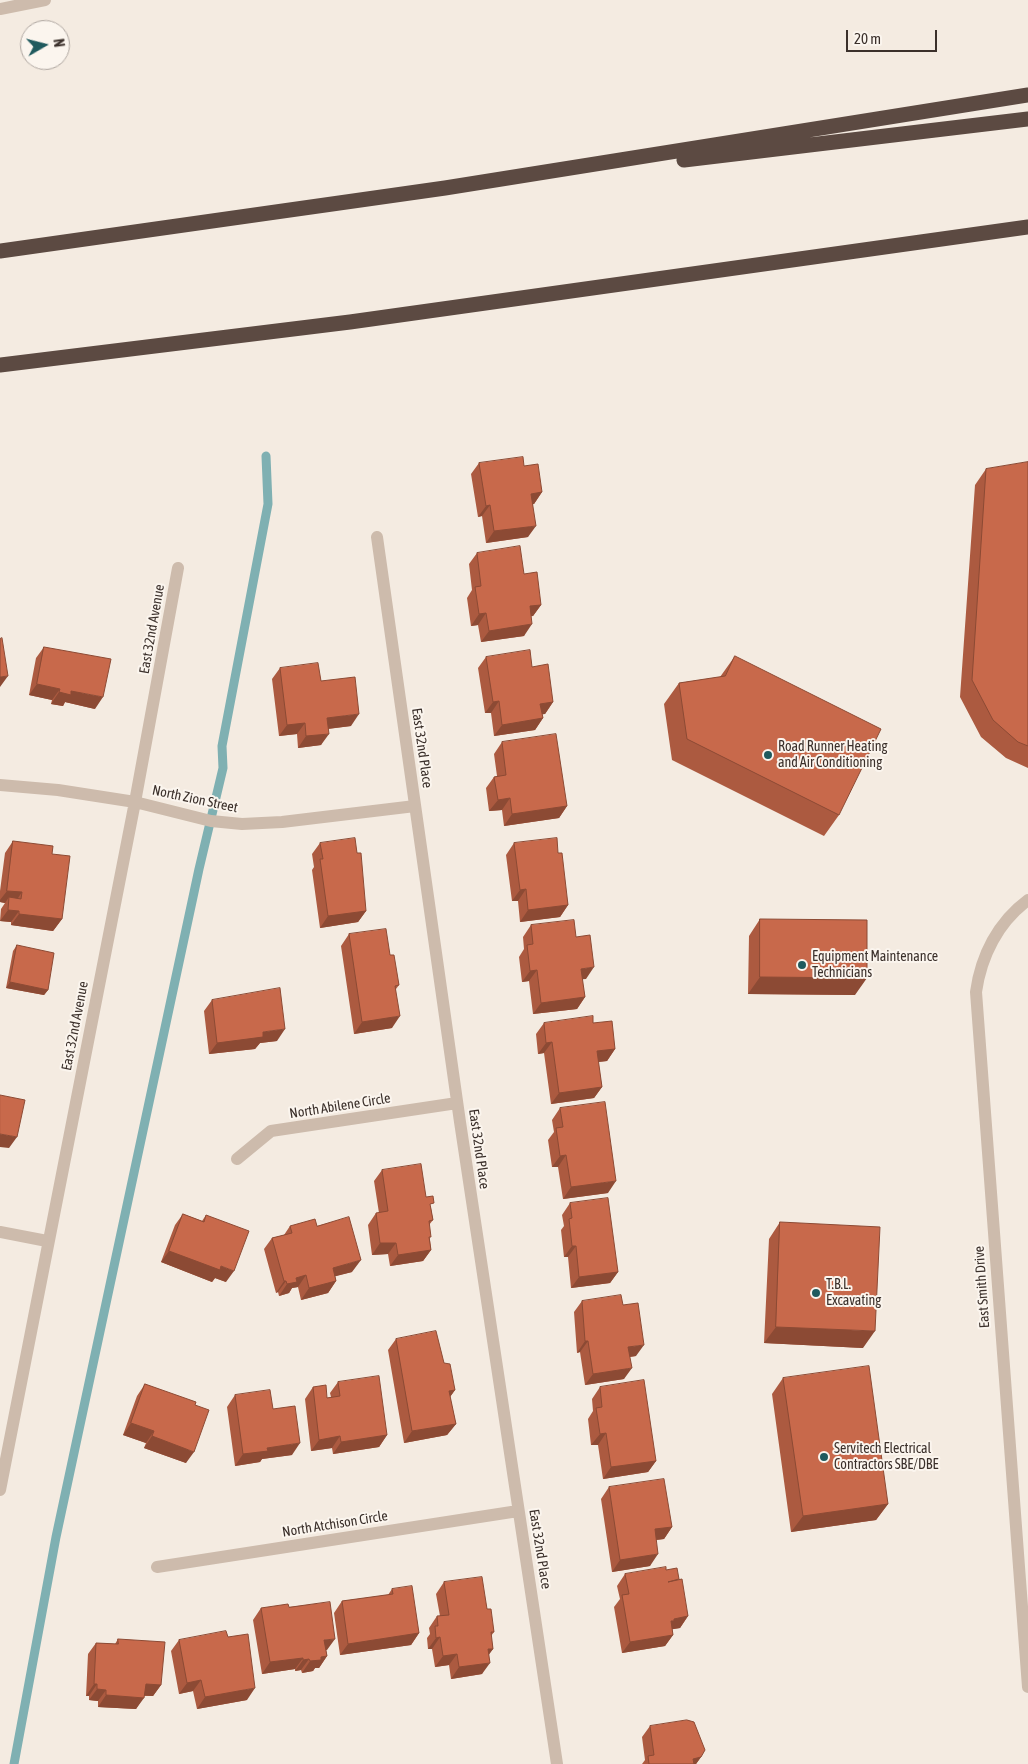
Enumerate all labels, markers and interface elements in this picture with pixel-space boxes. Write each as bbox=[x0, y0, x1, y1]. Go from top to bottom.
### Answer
north arrow bbox=[20, 20, 70, 70]
scale bar bbox=[848, 20, 939, 52]
text: 20 m bbox=[854, 30, 881, 47]
text: N bbox=[50, 38, 67, 48]
street label: East 32nd Avenue bbox=[136, 583, 168, 675]
street label: East 32nd Place bbox=[408, 707, 436, 789]
place label: Road Runner Heating and Air Conditioning bbox=[778, 739, 887, 772]
marker: Road Runner Heating and Air Conditioning bbox=[762, 749, 774, 761]
street label: North Zion Street bbox=[151, 782, 239, 816]
place label: Equipment Maintenance Technicians bbox=[812, 949, 938, 982]
marker: Equipment Maintenance Technicians bbox=[796, 959, 808, 971]
street label: East 32nd Avenue bbox=[58, 980, 92, 1072]
street label: North Abilene Circle bbox=[288, 1090, 392, 1122]
street label: East 32nd Place bbox=[465, 1108, 493, 1190]
street label: East Smith Drive bbox=[971, 1245, 993, 1329]
place label: T.B.L. Excavating bbox=[826, 1277, 881, 1310]
marker: T.B.L. Excavating bbox=[810, 1287, 822, 1299]
place label: Servitech Electrical Contractors SBE/DBE bbox=[834, 1441, 938, 1474]
marker: Servitech Electrical Contractors SBE/DBE bbox=[818, 1451, 830, 1463]
street label: North Atchison Circle bbox=[281, 1507, 389, 1541]
street label: East 32nd Place bbox=[525, 1508, 555, 1590]

